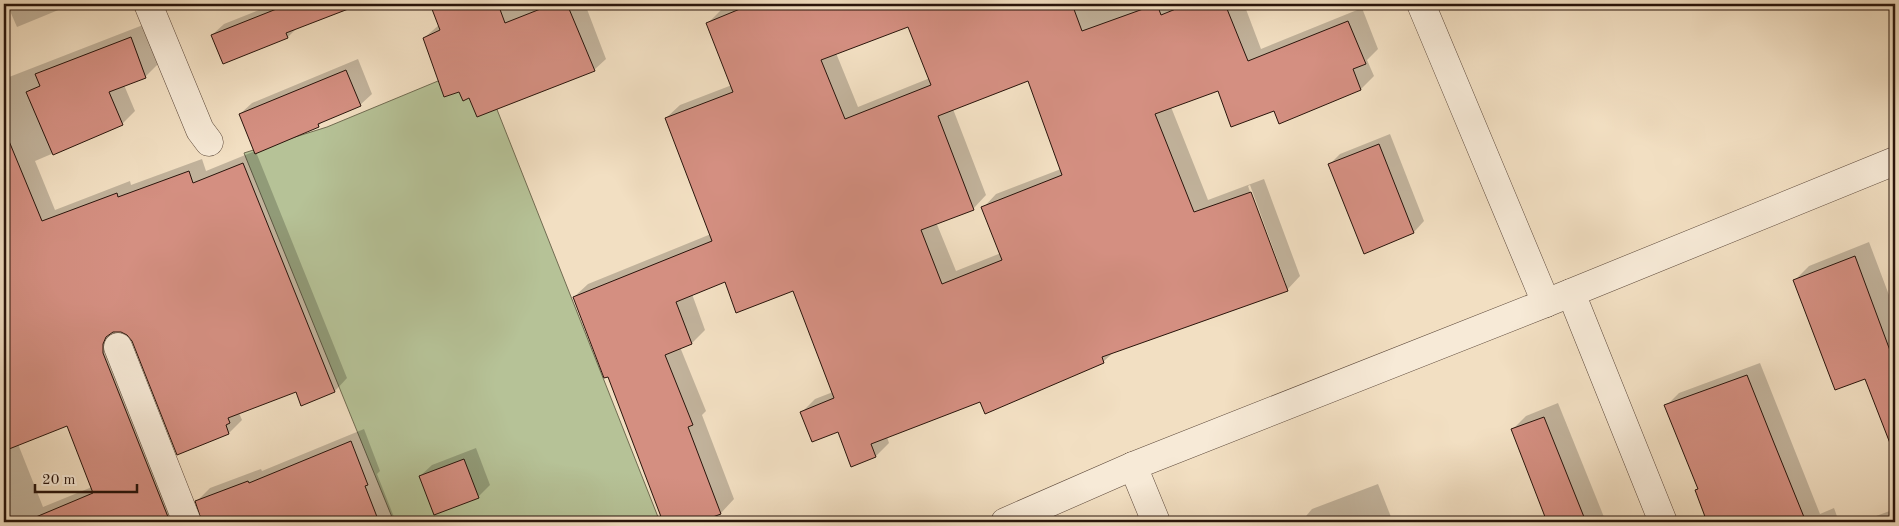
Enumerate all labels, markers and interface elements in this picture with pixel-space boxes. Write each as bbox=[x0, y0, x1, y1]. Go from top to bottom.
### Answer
scale bar bbox=[35, 461, 138, 493]
text: 20 m bbox=[42, 473, 76, 488]

